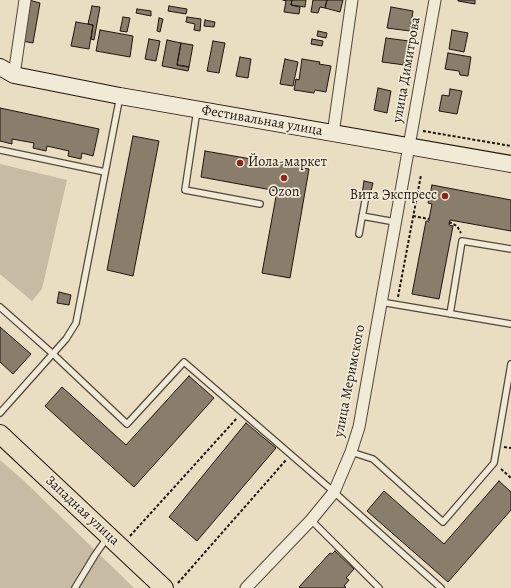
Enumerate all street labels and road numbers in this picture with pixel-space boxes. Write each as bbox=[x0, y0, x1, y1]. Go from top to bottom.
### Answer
street label: улица Димитрова bbox=[389, 16, 425, 124]
street label: Фестивальная улица bbox=[200, 102, 324, 140]
street label: улица Меримского bbox=[331, 323, 369, 439]
street label: Западная улица bbox=[42, 472, 122, 550]

